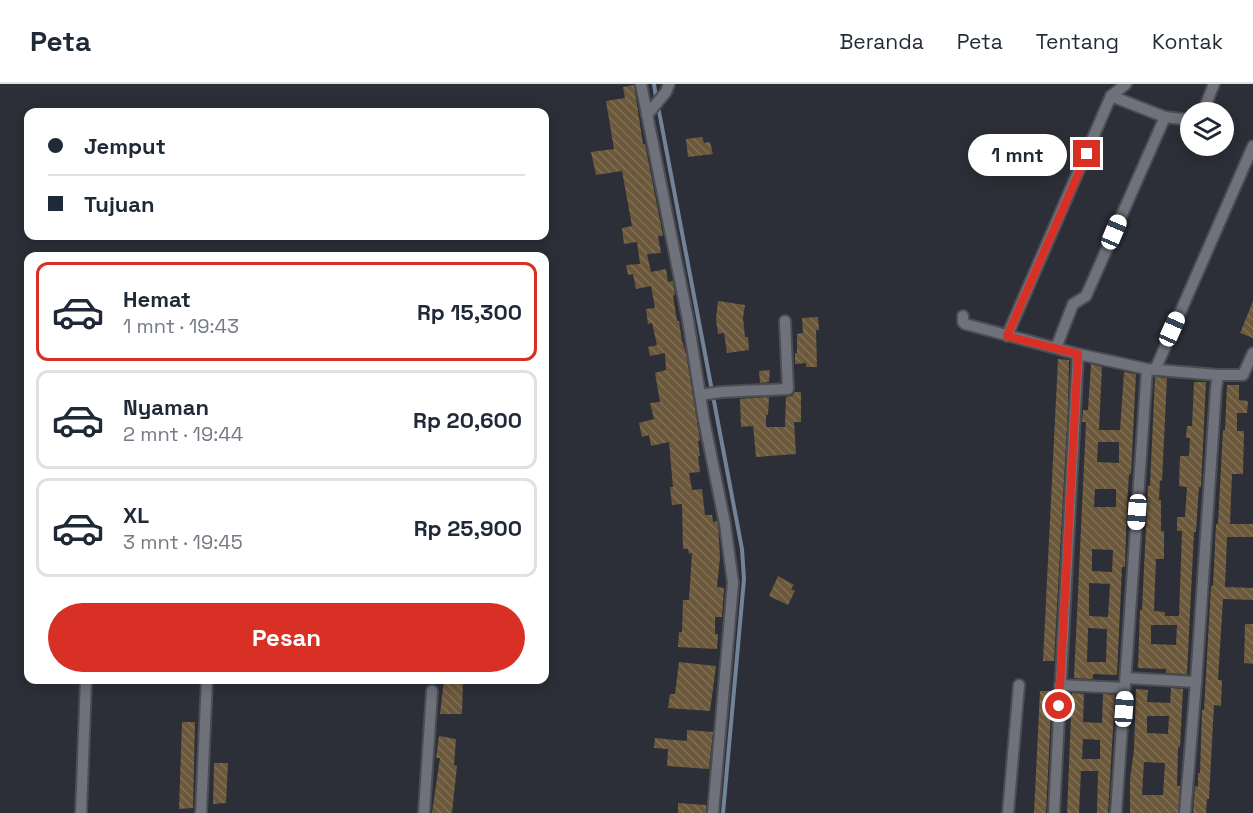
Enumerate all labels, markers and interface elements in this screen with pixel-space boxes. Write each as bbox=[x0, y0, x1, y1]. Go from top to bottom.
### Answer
text: Peta bbox=[30, 23, 91, 59]
text: Beranda bbox=[839, 28, 924, 55]
text: Peta bbox=[957, 28, 1003, 55]
text: Tentang bbox=[1036, 28, 1119, 55]
text: Kontak bbox=[1152, 28, 1223, 55]
map controls bbox=[1180, 102, 1234, 156]
button: layers bbox=[1180, 102, 1234, 156]
text: Jemput bbox=[84, 132, 166, 160]
callout: 1 mnt bbox=[967, 133, 1066, 175]
route end bbox=[1073, 140, 1100, 167]
text: 1 mnt bbox=[991, 142, 1044, 168]
text: Tujuan bbox=[84, 190, 155, 218]
car bbox=[1099, 212, 1129, 252]
icon: car bbox=[51, 285, 105, 339]
text: Hemat bbox=[123, 285, 191, 313]
text: Rp 15,300 bbox=[417, 298, 522, 326]
car bbox=[1156, 309, 1188, 349]
text: 1 mnt · 19:43 bbox=[123, 313, 239, 339]
icon: car bbox=[51, 393, 105, 447]
text: Nyaman bbox=[123, 393, 209, 421]
text: Rp 20,600 bbox=[413, 406, 522, 434]
text: 2 mnt · 19:44 bbox=[123, 421, 243, 447]
car bbox=[1127, 493, 1147, 531]
icon: car bbox=[51, 501, 105, 555]
text: XL bbox=[123, 501, 149, 529]
text: Rp 25,900 bbox=[414, 514, 522, 542]
text: 3 mnt · 19:45 bbox=[123, 529, 243, 555]
button: Pesan bbox=[48, 603, 525, 672]
car bbox=[1114, 690, 1134, 728]
route start bbox=[1045, 692, 1072, 719]

